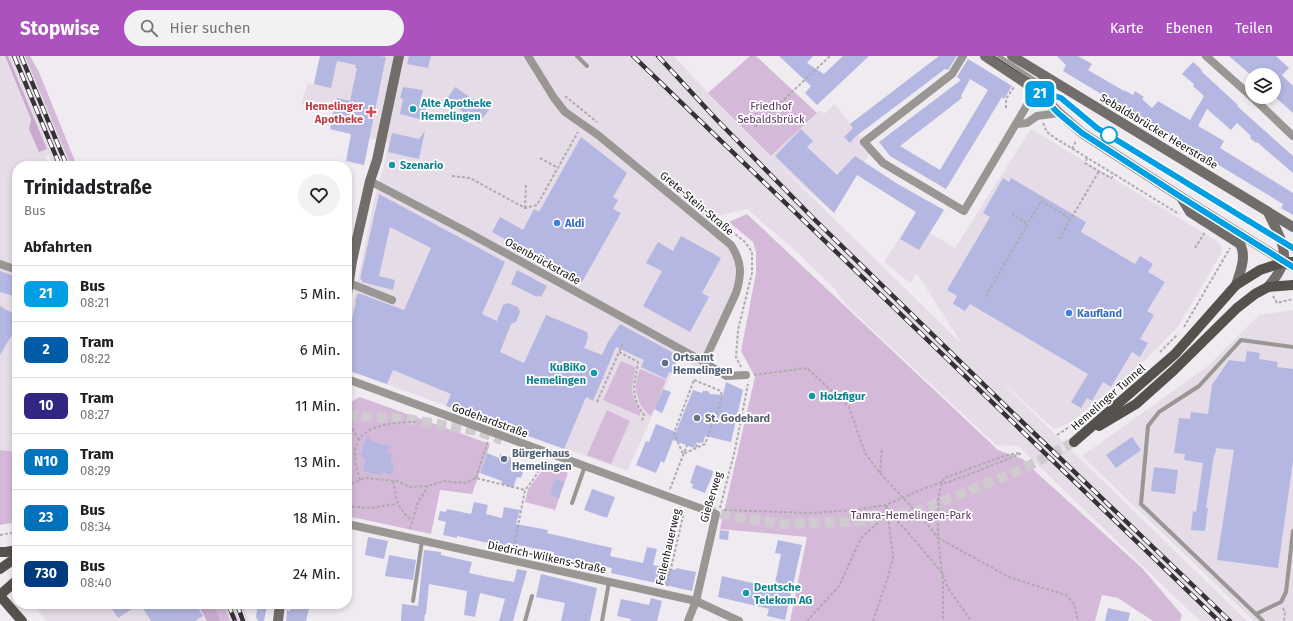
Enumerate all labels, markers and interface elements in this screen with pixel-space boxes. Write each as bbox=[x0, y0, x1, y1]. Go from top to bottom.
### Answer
search box bbox=[124, 10, 404, 46]
text: Stopwise bbox=[20, 17, 100, 40]
icon: search bbox=[138, 17, 160, 39]
text: Hier suchen bbox=[170, 19, 251, 37]
text: Karte bbox=[1110, 20, 1144, 37]
text: Ebenen bbox=[1166, 20, 1213, 37]
text: Teilen bbox=[1235, 20, 1273, 37]
map controls bbox=[1245, 68, 1281, 104]
button: layers bbox=[1245, 68, 1281, 104]
line badge: 21 bbox=[1022, 81, 1058, 107]
text: 21 bbox=[1033, 85, 1047, 102]
street label: Sebaldsbrücker Heerstraße bbox=[1097, 91, 1220, 172]
place label: Alte Apotheke Hemelingen bbox=[420, 97, 492, 123]
place label: Hemelinger Apotheke bbox=[305, 100, 364, 126]
park label: Friedhof Sebaldsbrück bbox=[737, 100, 805, 126]
marker: Alte Apotheke Hemelingen bbox=[408, 104, 418, 114]
marker: Hemelinger Apotheke bbox=[366, 107, 376, 117]
unlabelled marker bbox=[1100, 126, 1118, 144]
place label: Szenario bbox=[400, 159, 444, 172]
marker: Szenario bbox=[387, 160, 397, 170]
street label: Grete-Stein-Straße bbox=[657, 169, 736, 238]
button: heart bbox=[298, 174, 340, 216]
text: Trinidadstraße bbox=[24, 176, 152, 199]
text: Bus bbox=[24, 203, 46, 218]
place label: Aldi bbox=[564, 217, 584, 230]
marker: Aldi bbox=[552, 218, 562, 228]
street label: Osenbrückstraße bbox=[503, 235, 583, 288]
text: Abfahrten bbox=[24, 238, 92, 256]
text: Bus bbox=[80, 277, 105, 295]
text: 21 bbox=[39, 285, 53, 302]
text: 5 Min. bbox=[300, 285, 340, 303]
text: 08:21 bbox=[80, 295, 109, 310]
place label: Kaufland bbox=[1077, 307, 1122, 320]
marker: Kaufland bbox=[1064, 308, 1074, 318]
text: Tram bbox=[80, 333, 114, 351]
text: 2 bbox=[42, 341, 50, 358]
text: 6 Min. bbox=[300, 341, 340, 359]
text: 08:22 bbox=[80, 351, 110, 366]
place label: Ortsamt Hemelingen bbox=[673, 351, 733, 377]
marker: Ortsamt Hemelingen bbox=[660, 358, 670, 368]
place label: KuBiKo Hemelingen bbox=[526, 361, 587, 387]
street label: Hemelinger Tunnel bbox=[1069, 362, 1148, 433]
marker: KuBiKo Hemelingen bbox=[589, 368, 599, 378]
text: Tram bbox=[80, 389, 114, 407]
place label: Holzfigur bbox=[820, 390, 866, 403]
marker: Holzfigur bbox=[807, 391, 817, 401]
text: 10 bbox=[39, 397, 53, 414]
text: 11 Min. bbox=[295, 397, 340, 415]
street label: Godehardstraße bbox=[450, 401, 530, 440]
text: 08:27 bbox=[80, 407, 110, 422]
place label: St. Godehard bbox=[705, 412, 770, 425]
marker: St. Godehard bbox=[692, 413, 702, 423]
text: Tram bbox=[80, 445, 114, 463]
place label: Bürgerhaus Hemelingen bbox=[512, 447, 572, 473]
text: N10 bbox=[34, 453, 58, 470]
text: 13 Min. bbox=[294, 453, 340, 471]
marker: Bürgerhaus Hemelingen bbox=[499, 454, 509, 464]
text: 08:29 bbox=[80, 463, 111, 478]
street label: Gießerweg bbox=[698, 470, 725, 524]
text: Bus bbox=[80, 501, 105, 519]
street label: Feilenhauerweg bbox=[653, 507, 684, 587]
text: 23 bbox=[39, 509, 53, 526]
text: 18 Min. bbox=[293, 509, 340, 527]
park label: Tamra-Hemelingen-Park bbox=[851, 509, 972, 522]
text: 08:34 bbox=[80, 519, 111, 534]
street label: Diedrich-Wilkens-Straße bbox=[486, 539, 607, 576]
text: Bus bbox=[80, 557, 105, 575]
text: 730 bbox=[35, 565, 57, 582]
text: 24 Min. bbox=[293, 565, 340, 583]
text: 08:40 bbox=[80, 575, 112, 590]
place label: Deutsche Telekom AG bbox=[754, 581, 812, 607]
marker: Deutsche Telekom AG bbox=[741, 588, 751, 598]

